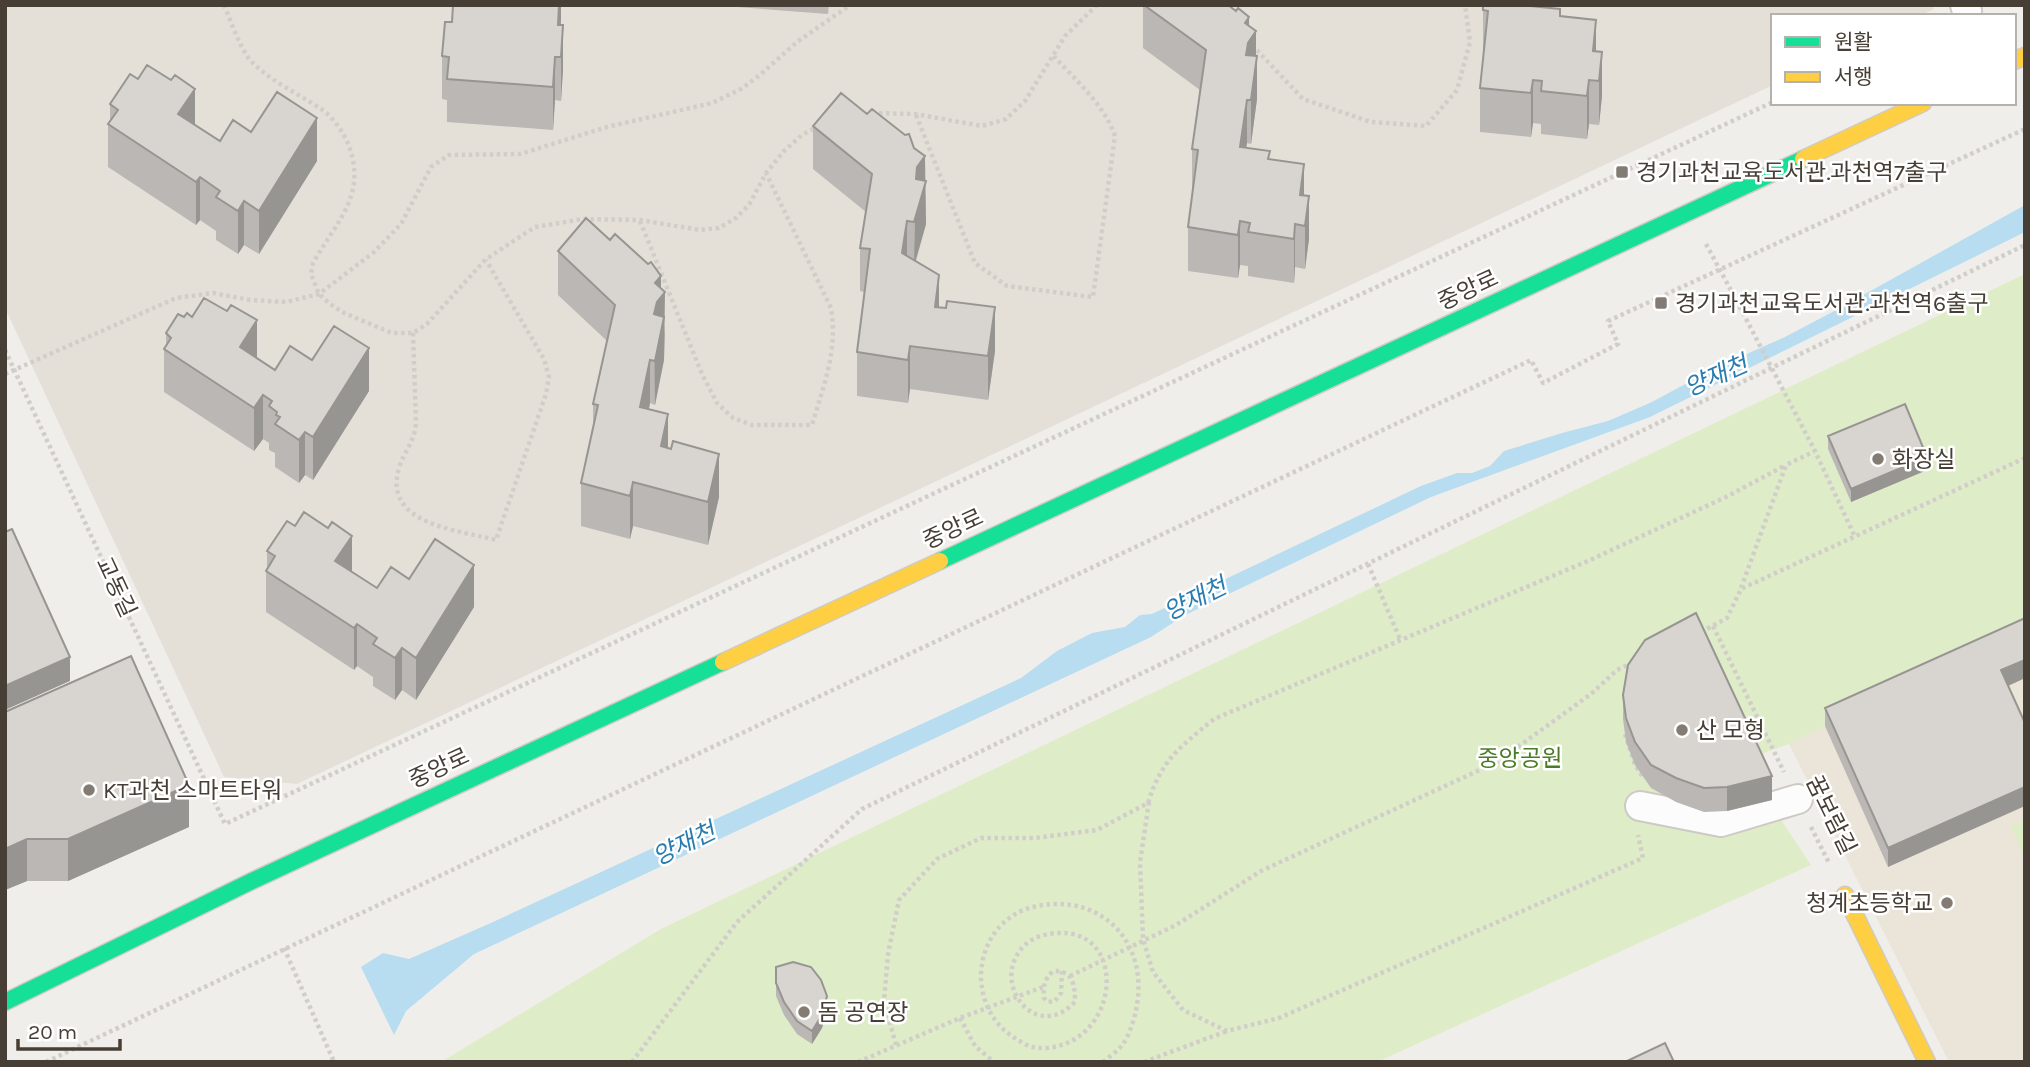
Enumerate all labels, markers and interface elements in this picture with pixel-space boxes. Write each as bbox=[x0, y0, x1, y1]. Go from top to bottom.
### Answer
legend bbox=[1771, 14, 2016, 105]
text: 원활 bbox=[1834, 30, 1873, 54]
text: 서행 bbox=[1834, 65, 1873, 89]
place label: 경기과천교육도서관.과천역7출구 bbox=[1636, 159, 1947, 186]
marker: 경기과천교육도서관.과천역7출구 bbox=[1614, 164, 1630, 180]
street label: 중앙로 bbox=[1434, 264, 1502, 316]
place label: 경기과천교육도서관.과천역6출구 bbox=[1675, 290, 1989, 317]
marker: 경기과천교육도서관.과천역6출구 bbox=[1653, 295, 1669, 311]
water label: 양재천 bbox=[1680, 349, 1755, 402]
place label: 화장실 bbox=[1892, 446, 1955, 473]
marker: 화장실 bbox=[1870, 451, 1886, 467]
street label: 중앙로 bbox=[919, 503, 987, 555]
street label: 교동길 bbox=[90, 553, 142, 621]
water label: 양재천 bbox=[1159, 571, 1234, 626]
place label: 산 모형 bbox=[1696, 717, 1765, 744]
marker: 산 모형 bbox=[1674, 722, 1690, 738]
street label: 중앙로 bbox=[405, 742, 473, 794]
park label: 중앙공원 bbox=[1478, 745, 1562, 772]
street label: 꿈보람길 bbox=[1800, 771, 1862, 859]
place label: KT과천 스마트타워 bbox=[103, 777, 282, 804]
marker: KT과천 스마트타워 bbox=[81, 782, 97, 798]
water label: 양재천 bbox=[648, 816, 723, 871]
place label: 청계초등학교 bbox=[1806, 890, 1933, 917]
marker: 청계초등학교 bbox=[1939, 895, 1955, 911]
place label: 돔 공연장 bbox=[818, 999, 908, 1026]
marker: 돔 공연장 bbox=[796, 1004, 812, 1020]
scale bar bbox=[18, 1007, 119, 1052]
text: 20 m bbox=[28, 1020, 77, 1044]

